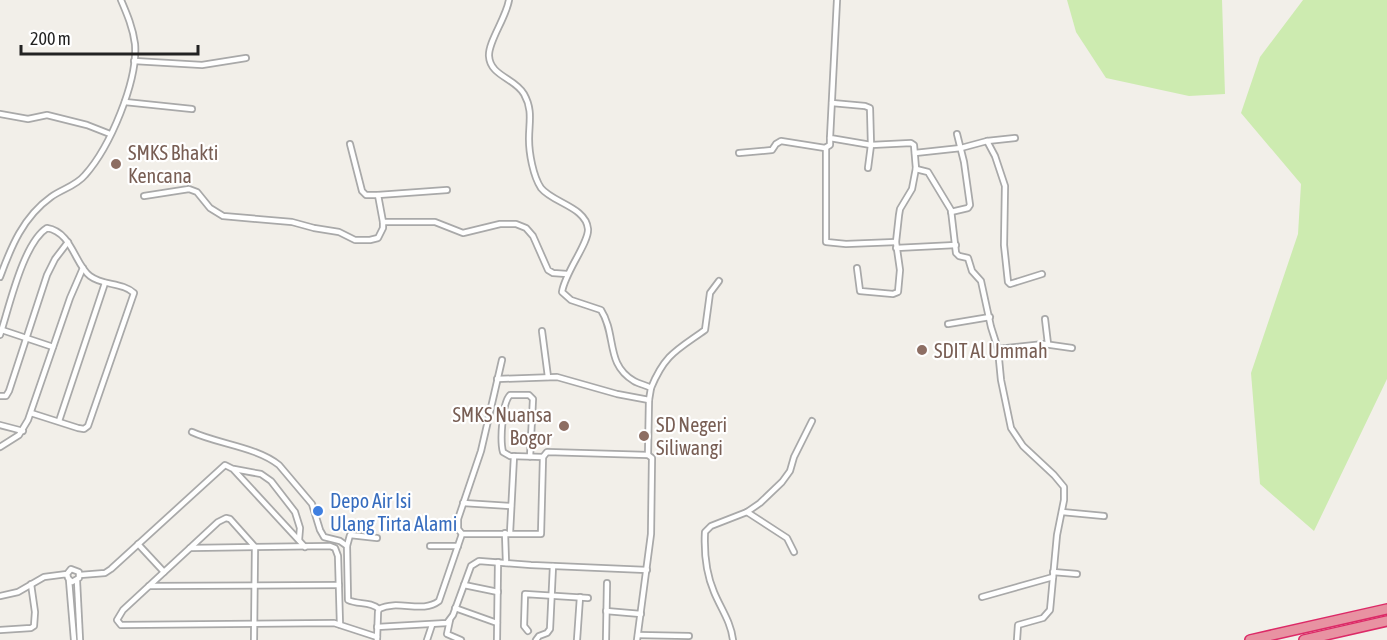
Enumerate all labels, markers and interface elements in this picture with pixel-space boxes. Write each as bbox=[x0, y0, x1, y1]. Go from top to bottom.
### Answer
scale bar bbox=[21, 18, 198, 56]
text: 200 m bbox=[30, 28, 71, 49]
place label: SMKS Bhakti Kencana bbox=[128, 141, 218, 187]
marker: SMKS Bhakti Kencana bbox=[109, 157, 123, 171]
place label: SDIT Al Ummah bbox=[934, 339, 1048, 362]
marker: SDIT Al Ummah bbox=[915, 343, 929, 357]
place label: SMKS Nuansa Bogor bbox=[452, 403, 553, 449]
place label: SD Negeri Siliwangi bbox=[656, 413, 727, 459]
marker: SMKS Nuansa Bogor bbox=[557, 419, 571, 433]
marker: SD Negeri Siliwangi bbox=[637, 429, 651, 443]
place label: Depo Air Isi Ulang Tirta Alami bbox=[330, 489, 457, 535]
marker: Depo Air Isi Ulang Tirta Alami bbox=[311, 504, 325, 518]

